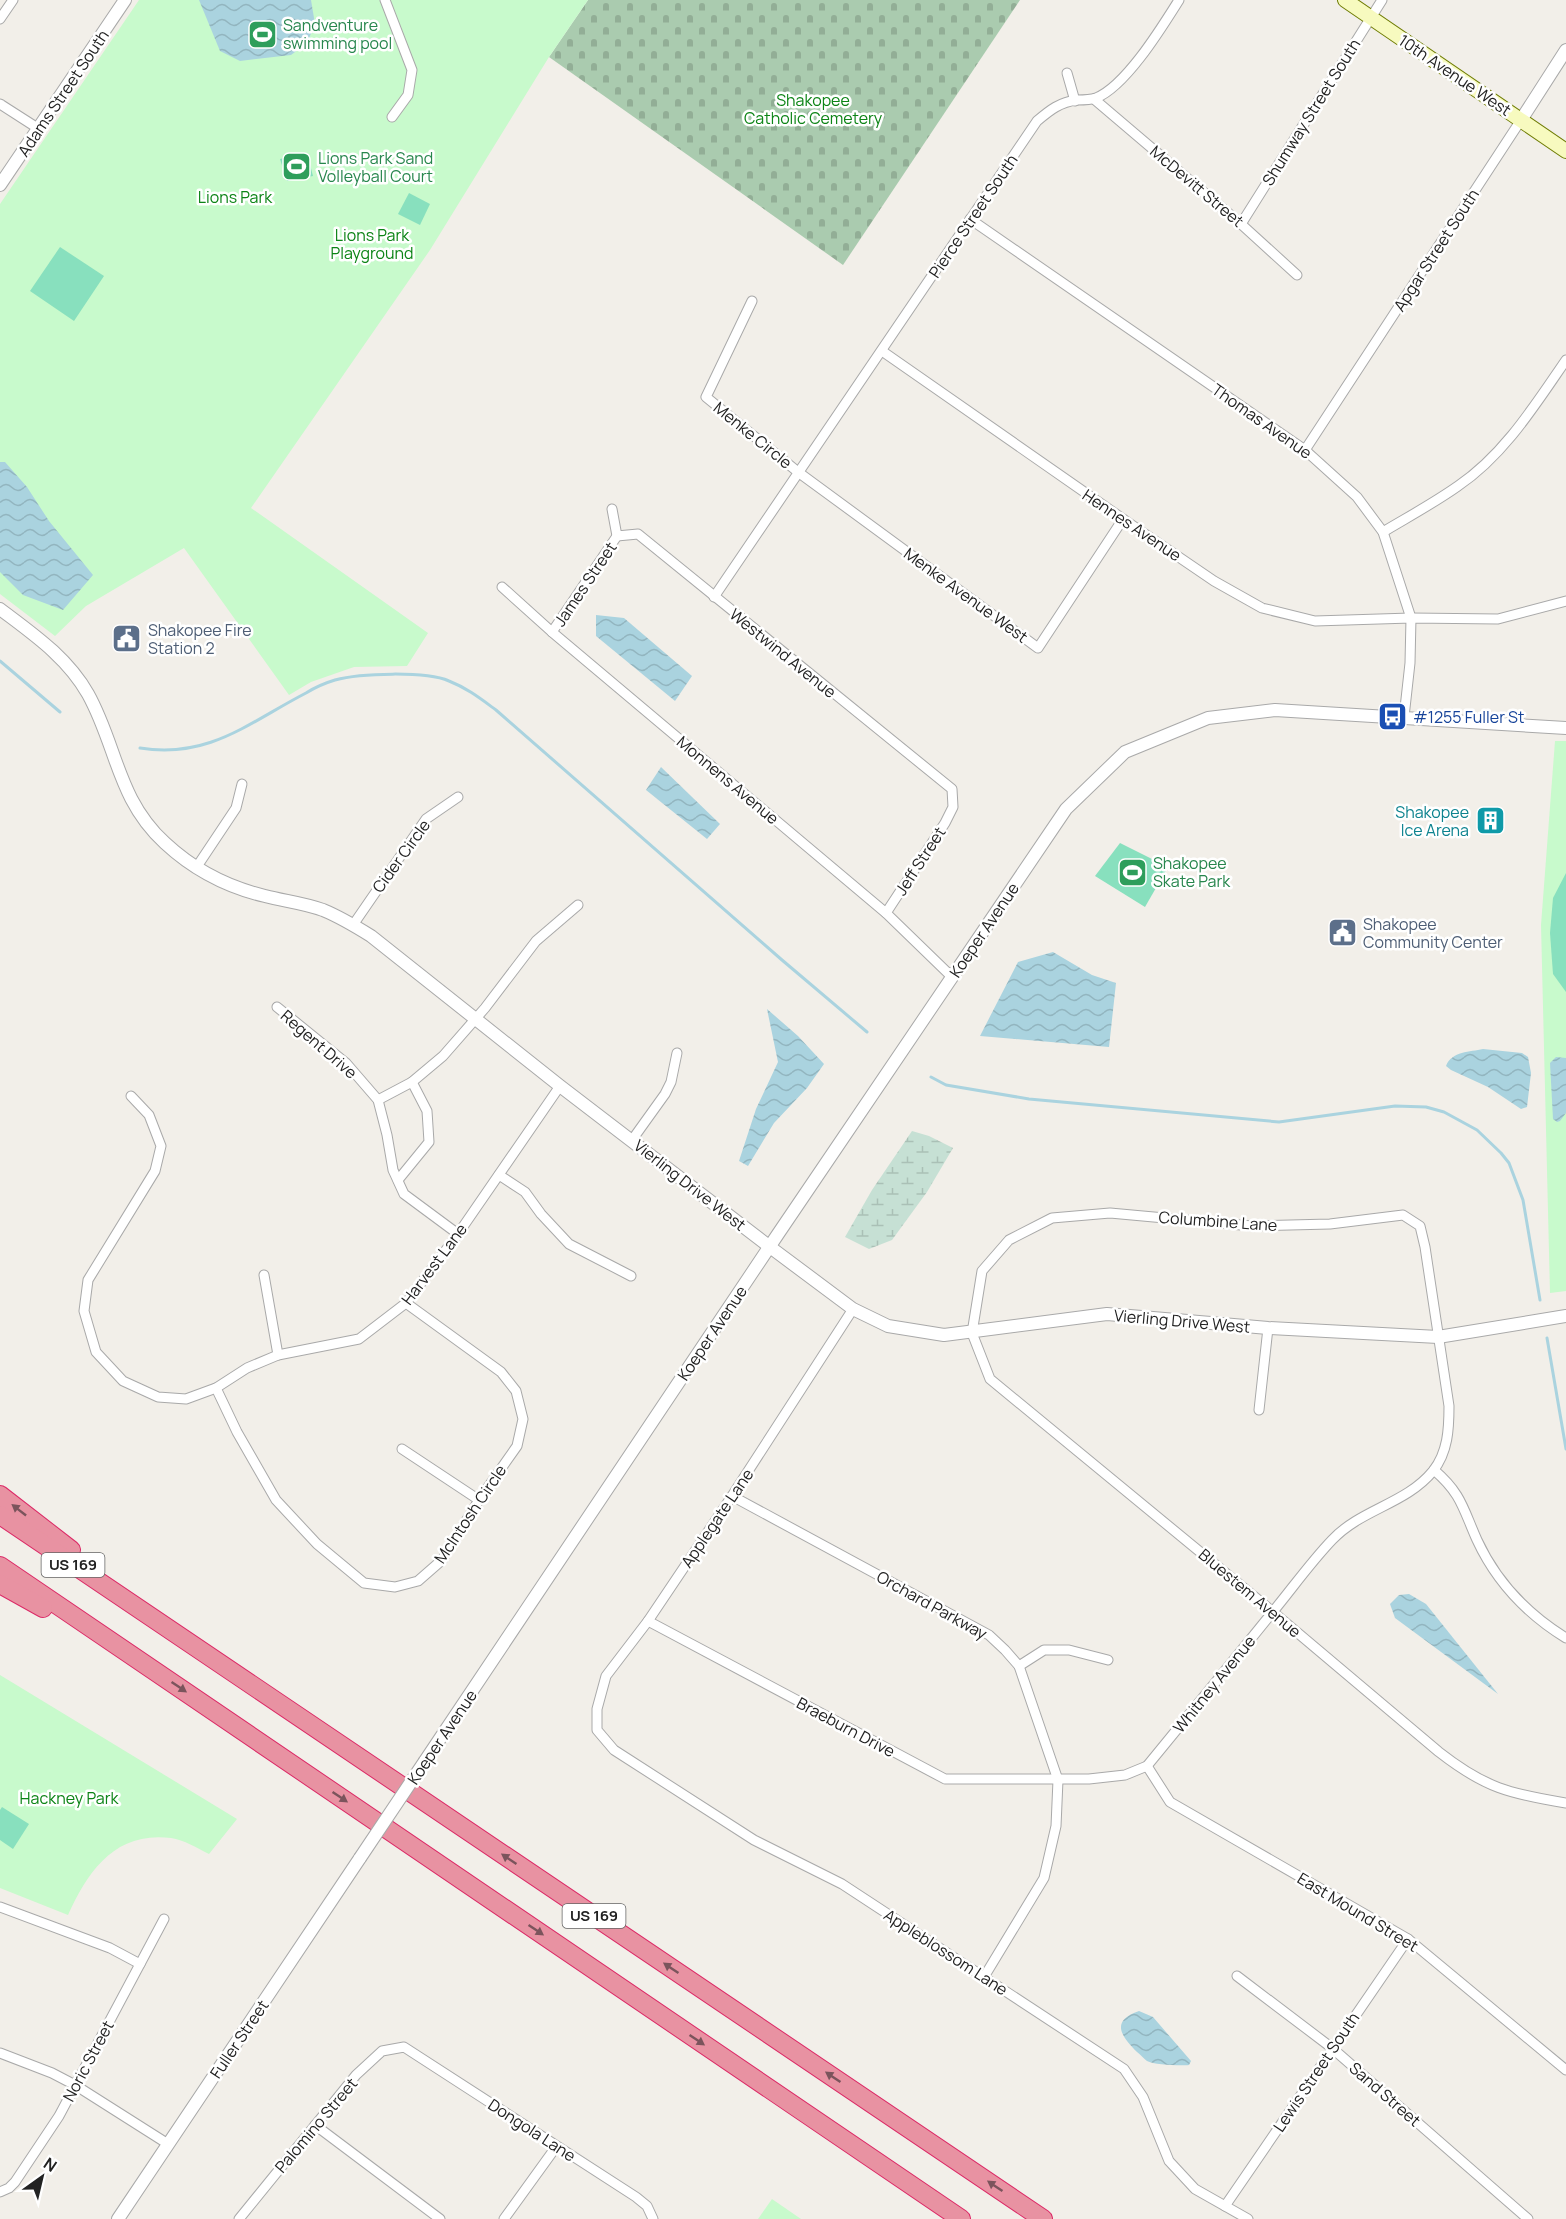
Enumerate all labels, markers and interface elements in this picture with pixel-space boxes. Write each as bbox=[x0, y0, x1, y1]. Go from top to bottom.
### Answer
place label: Sandventure swimming pool bbox=[283, 14, 392, 54]
sports icon: Sandventure swimming pool bbox=[246, 18, 278, 50]
street label: Adams Street South bbox=[12, 25, 114, 161]
street label: 10th Avenue West bbox=[1394, 29, 1516, 121]
street label: Shumway Street South bbox=[1257, 34, 1365, 190]
park label: Shakopee Catholic Cemetery bbox=[744, 89, 883, 129]
street label: McDevitt Street bbox=[1145, 140, 1249, 232]
place label: Lions Park Sand Volleyball Court bbox=[318, 147, 433, 187]
street label: Pierce Street South bbox=[923, 150, 1023, 282]
sports icon: Lions Park Sand Volleyball Court bbox=[281, 151, 313, 183]
street label: Apgar Street South bbox=[1388, 185, 1484, 315]
park label: Lions Park bbox=[198, 186, 273, 208]
park label: Lions Park Playground bbox=[330, 224, 414, 264]
street label: Thomas Avenue bbox=[1208, 378, 1316, 464]
street label: Menke Circle bbox=[709, 397, 797, 473]
street label: Hennes Avenue bbox=[1078, 484, 1186, 566]
street label: James Street bbox=[549, 537, 621, 631]
street label: Menke Avenue West bbox=[899, 542, 1033, 648]
street label: Westwind Avenue bbox=[725, 603, 841, 703]
place label: Shakopee Fire Station 2 bbox=[148, 619, 252, 659]
public building icon: Shakopee Fire Station 2 bbox=[111, 623, 143, 655]
bus stop icon: #1255 Fuller St bbox=[1376, 701, 1408, 733]
place label: #1255 Fuller St bbox=[1413, 706, 1524, 728]
street label: Monnens Avenue bbox=[672, 731, 784, 829]
place label: Shakopee Ice Arena bbox=[1395, 801, 1469, 841]
building icon: Shakopee Ice Arena bbox=[1474, 805, 1506, 837]
street label: Cider Circle bbox=[367, 815, 435, 897]
street label: Jeff Street bbox=[890, 822, 950, 900]
place label: Shakopee Skate Park bbox=[1153, 852, 1231, 892]
sports icon: Shakopee Skate Park bbox=[1116, 856, 1148, 888]
street label: Koeper Avenue bbox=[944, 878, 1024, 982]
place label: Shakopee Community Center bbox=[1363, 913, 1503, 953]
public building icon: Shakopee Community Center bbox=[1326, 917, 1358, 949]
street label: Regent Drive bbox=[276, 1005, 362, 1083]
street label: Vierling Drive West bbox=[629, 1134, 751, 1236]
street label: Columbine Lane bbox=[1158, 1206, 1278, 1236]
street label: Harvest Lane bbox=[396, 1219, 472, 1309]
street label: Koeper Avenue bbox=[672, 1281, 752, 1385]
street label: Vierling Drive West bbox=[1113, 1304, 1251, 1338]
street label: McIntosh Circle bbox=[429, 1460, 511, 1568]
street label: Applegate Lane bbox=[676, 1464, 758, 1572]
one-way arrow bbox=[11, 1503, 27, 1516]
street label: Bluestem Avenue bbox=[1194, 1544, 1306, 1642]
road number: US 169 bbox=[42, 1553, 104, 1577]
street label: Orchard Parkway bbox=[873, 1566, 992, 1645]
street label: Whitney Avenue bbox=[1168, 1631, 1260, 1737]
one-way arrow bbox=[170, 1681, 186, 1693]
street label: Koeper Avenue bbox=[402, 1685, 482, 1789]
street label: Braeburn Drive bbox=[793, 1692, 899, 1762]
park label: Hackney Park bbox=[20, 1787, 119, 1809]
one-way arrow bbox=[332, 1791, 348, 1802]
one-way arrow bbox=[502, 1853, 518, 1865]
street label: East Mound Street bbox=[1293, 1867, 1423, 1957]
road number: US 169 bbox=[562, 1904, 626, 1928]
street label: Appleblossom Lane bbox=[880, 1904, 1012, 2000]
one-way arrow bbox=[528, 1924, 544, 1935]
one-way arrow bbox=[663, 1963, 679, 1974]
street label: Fuller Street bbox=[205, 1995, 273, 2083]
street label: Lewis Street South bbox=[1268, 2008, 1364, 2136]
street label: Noric Street bbox=[57, 2017, 119, 2105]
one-way arrow bbox=[689, 2034, 706, 2045]
street label: Sand Street bbox=[1345, 2057, 1425, 2131]
one-way arrow bbox=[825, 2072, 841, 2083]
street label: Palomino Street bbox=[270, 2073, 362, 2177]
street label: Dongola Lane bbox=[484, 2093, 580, 2167]
north arrow bbox=[12, 2147, 72, 2207]
text: N bbox=[39, 2152, 61, 2177]
one-way arrow bbox=[987, 2180, 1003, 2192]

